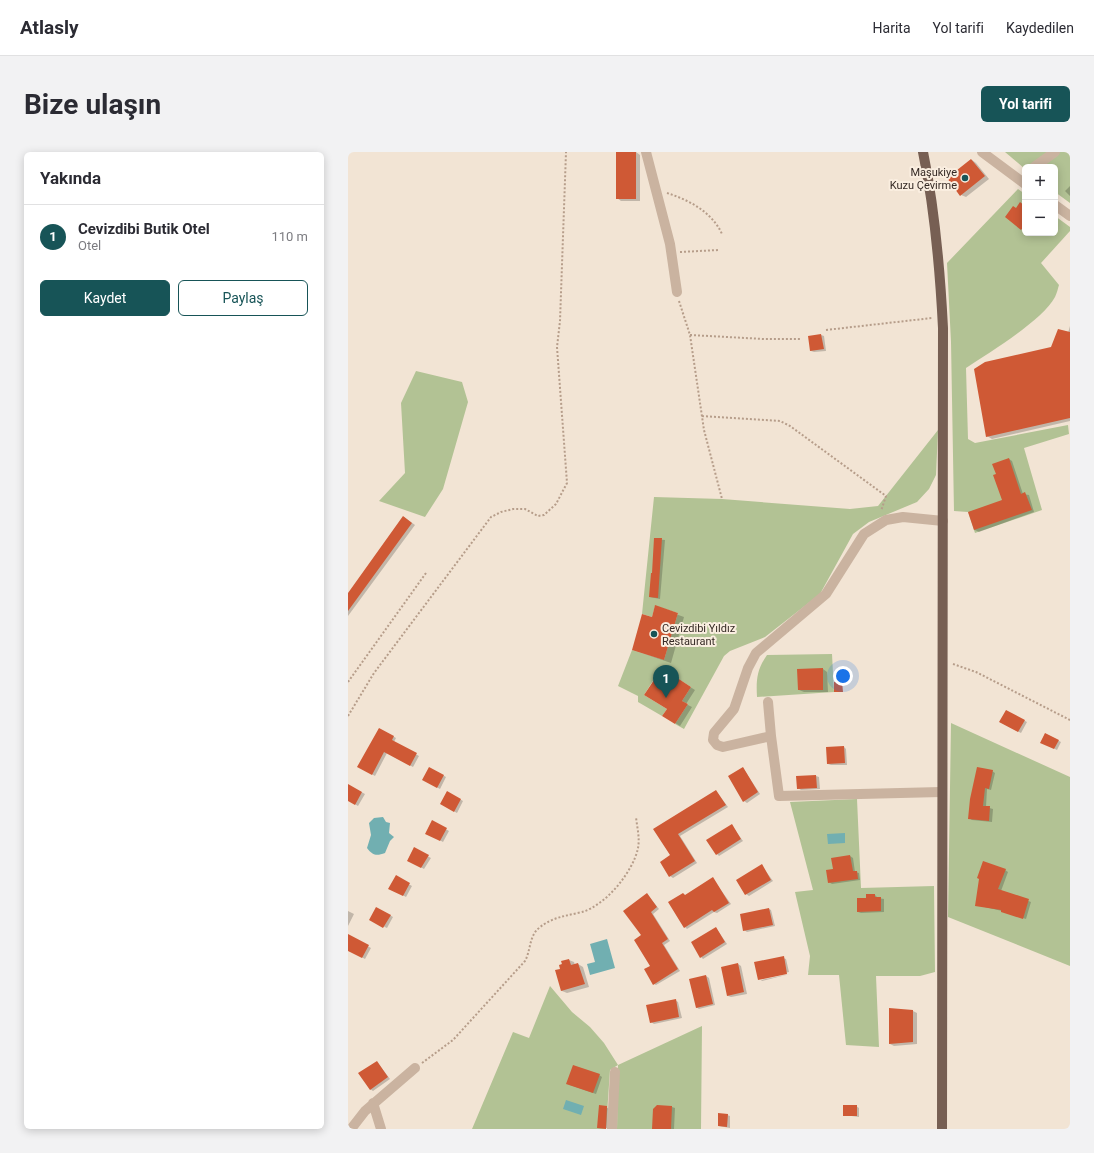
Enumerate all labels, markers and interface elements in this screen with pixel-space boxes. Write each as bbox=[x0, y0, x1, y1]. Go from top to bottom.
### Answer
text: Atlasly bbox=[20, 16, 79, 39]
text: Harita bbox=[873, 20, 911, 36]
text: Yol tarifi bbox=[933, 20, 984, 36]
text: Kaydedilen bbox=[1006, 20, 1074, 36]
button: Yol tarifi bbox=[981, 86, 1070, 122]
text: Bize ulaşın bbox=[24, 88, 161, 121]
map controls bbox=[1022, 164, 1058, 236]
button: + bbox=[1022, 164, 1058, 200]
place label: Maşukiye Kuzu Çevirme bbox=[890, 166, 957, 192]
text: Yakında bbox=[40, 168, 101, 188]
marker: Maşukiye Kuzu Çevirme bbox=[960, 173, 970, 183]
button: − bbox=[1022, 200, 1058, 236]
text: Cevizdibi Butik Otel bbox=[78, 220, 210, 238]
text: 1 bbox=[49, 229, 57, 244]
text: 110 m bbox=[271, 229, 308, 244]
text: Otel bbox=[78, 238, 101, 253]
button: Kaydet bbox=[40, 280, 170, 316]
button: Paylaş bbox=[178, 280, 308, 316]
place label: Cevizdibi Yıldız Restaurant bbox=[662, 622, 736, 648]
marker: Cevizdibi Yıldız Restaurant bbox=[649, 629, 659, 639]
pin: 1 bbox=[653, 665, 679, 698]
your location bbox=[833, 666, 853, 686]

